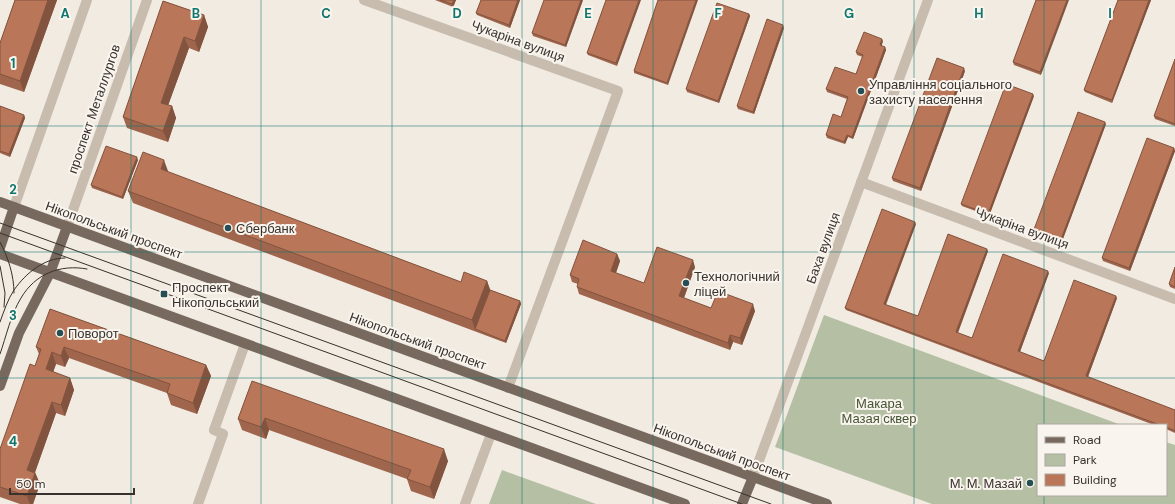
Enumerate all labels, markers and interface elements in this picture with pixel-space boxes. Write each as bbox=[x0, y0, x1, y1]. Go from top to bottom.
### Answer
text: A bbox=[60, 5, 70, 22]
text: B bbox=[192, 5, 200, 22]
text: C bbox=[321, 5, 331, 22]
text: D bbox=[452, 5, 462, 22]
text: E bbox=[584, 5, 592, 22]
text: F bbox=[714, 5, 722, 22]
text: G bbox=[844, 5, 854, 22]
text: H bbox=[974, 5, 984, 22]
text: I bbox=[1108, 5, 1112, 22]
street label: Чукаріна вулиця bbox=[469, 16, 567, 66]
street label: проспект Металлургов bbox=[64, 42, 124, 176]
text: 1 bbox=[11, 55, 15, 72]
place label: Управління соціального захисту населення bbox=[869, 76, 1012, 108]
marker: Управління соціального захисту населення bbox=[856, 86, 866, 96]
text: 2 bbox=[9, 181, 17, 198]
street label: Нікопольський проспект bbox=[43, 197, 185, 263]
street label: Чукаріна вулиця bbox=[973, 203, 1071, 253]
street label: Баха вулиця bbox=[802, 210, 844, 286]
place label: Сбербанк bbox=[236, 220, 295, 237]
marker: Сбербанк bbox=[223, 223, 233, 233]
place label: Технологічний ліцей bbox=[694, 268, 780, 300]
marker: Технологічний ліцей bbox=[681, 278, 691, 288]
place label: Проспект Нікопольський bbox=[172, 279, 259, 311]
marker: Проспект Нікопольський bbox=[159, 289, 169, 299]
text: 3 bbox=[9, 307, 17, 324]
street label: Нікопольський проспект bbox=[347, 308, 489, 374]
place label: Поворот bbox=[68, 325, 119, 342]
marker: Поворот bbox=[55, 328, 65, 338]
park label: Макара Мазая сквер bbox=[841, 395, 917, 427]
street label: Нікопольський проспект bbox=[651, 419, 793, 485]
legend bbox=[1037, 424, 1167, 496]
text: Road bbox=[1073, 432, 1101, 448]
text: 4 bbox=[9, 433, 17, 450]
text: Park bbox=[1073, 452, 1097, 468]
scale bar bbox=[10, 470, 134, 496]
text: Building bbox=[1073, 472, 1117, 488]
place label: М. М. Мазай bbox=[950, 475, 1022, 492]
text: 50 m bbox=[16, 476, 45, 492]
marker: М. М. Мазай bbox=[1025, 478, 1035, 488]

